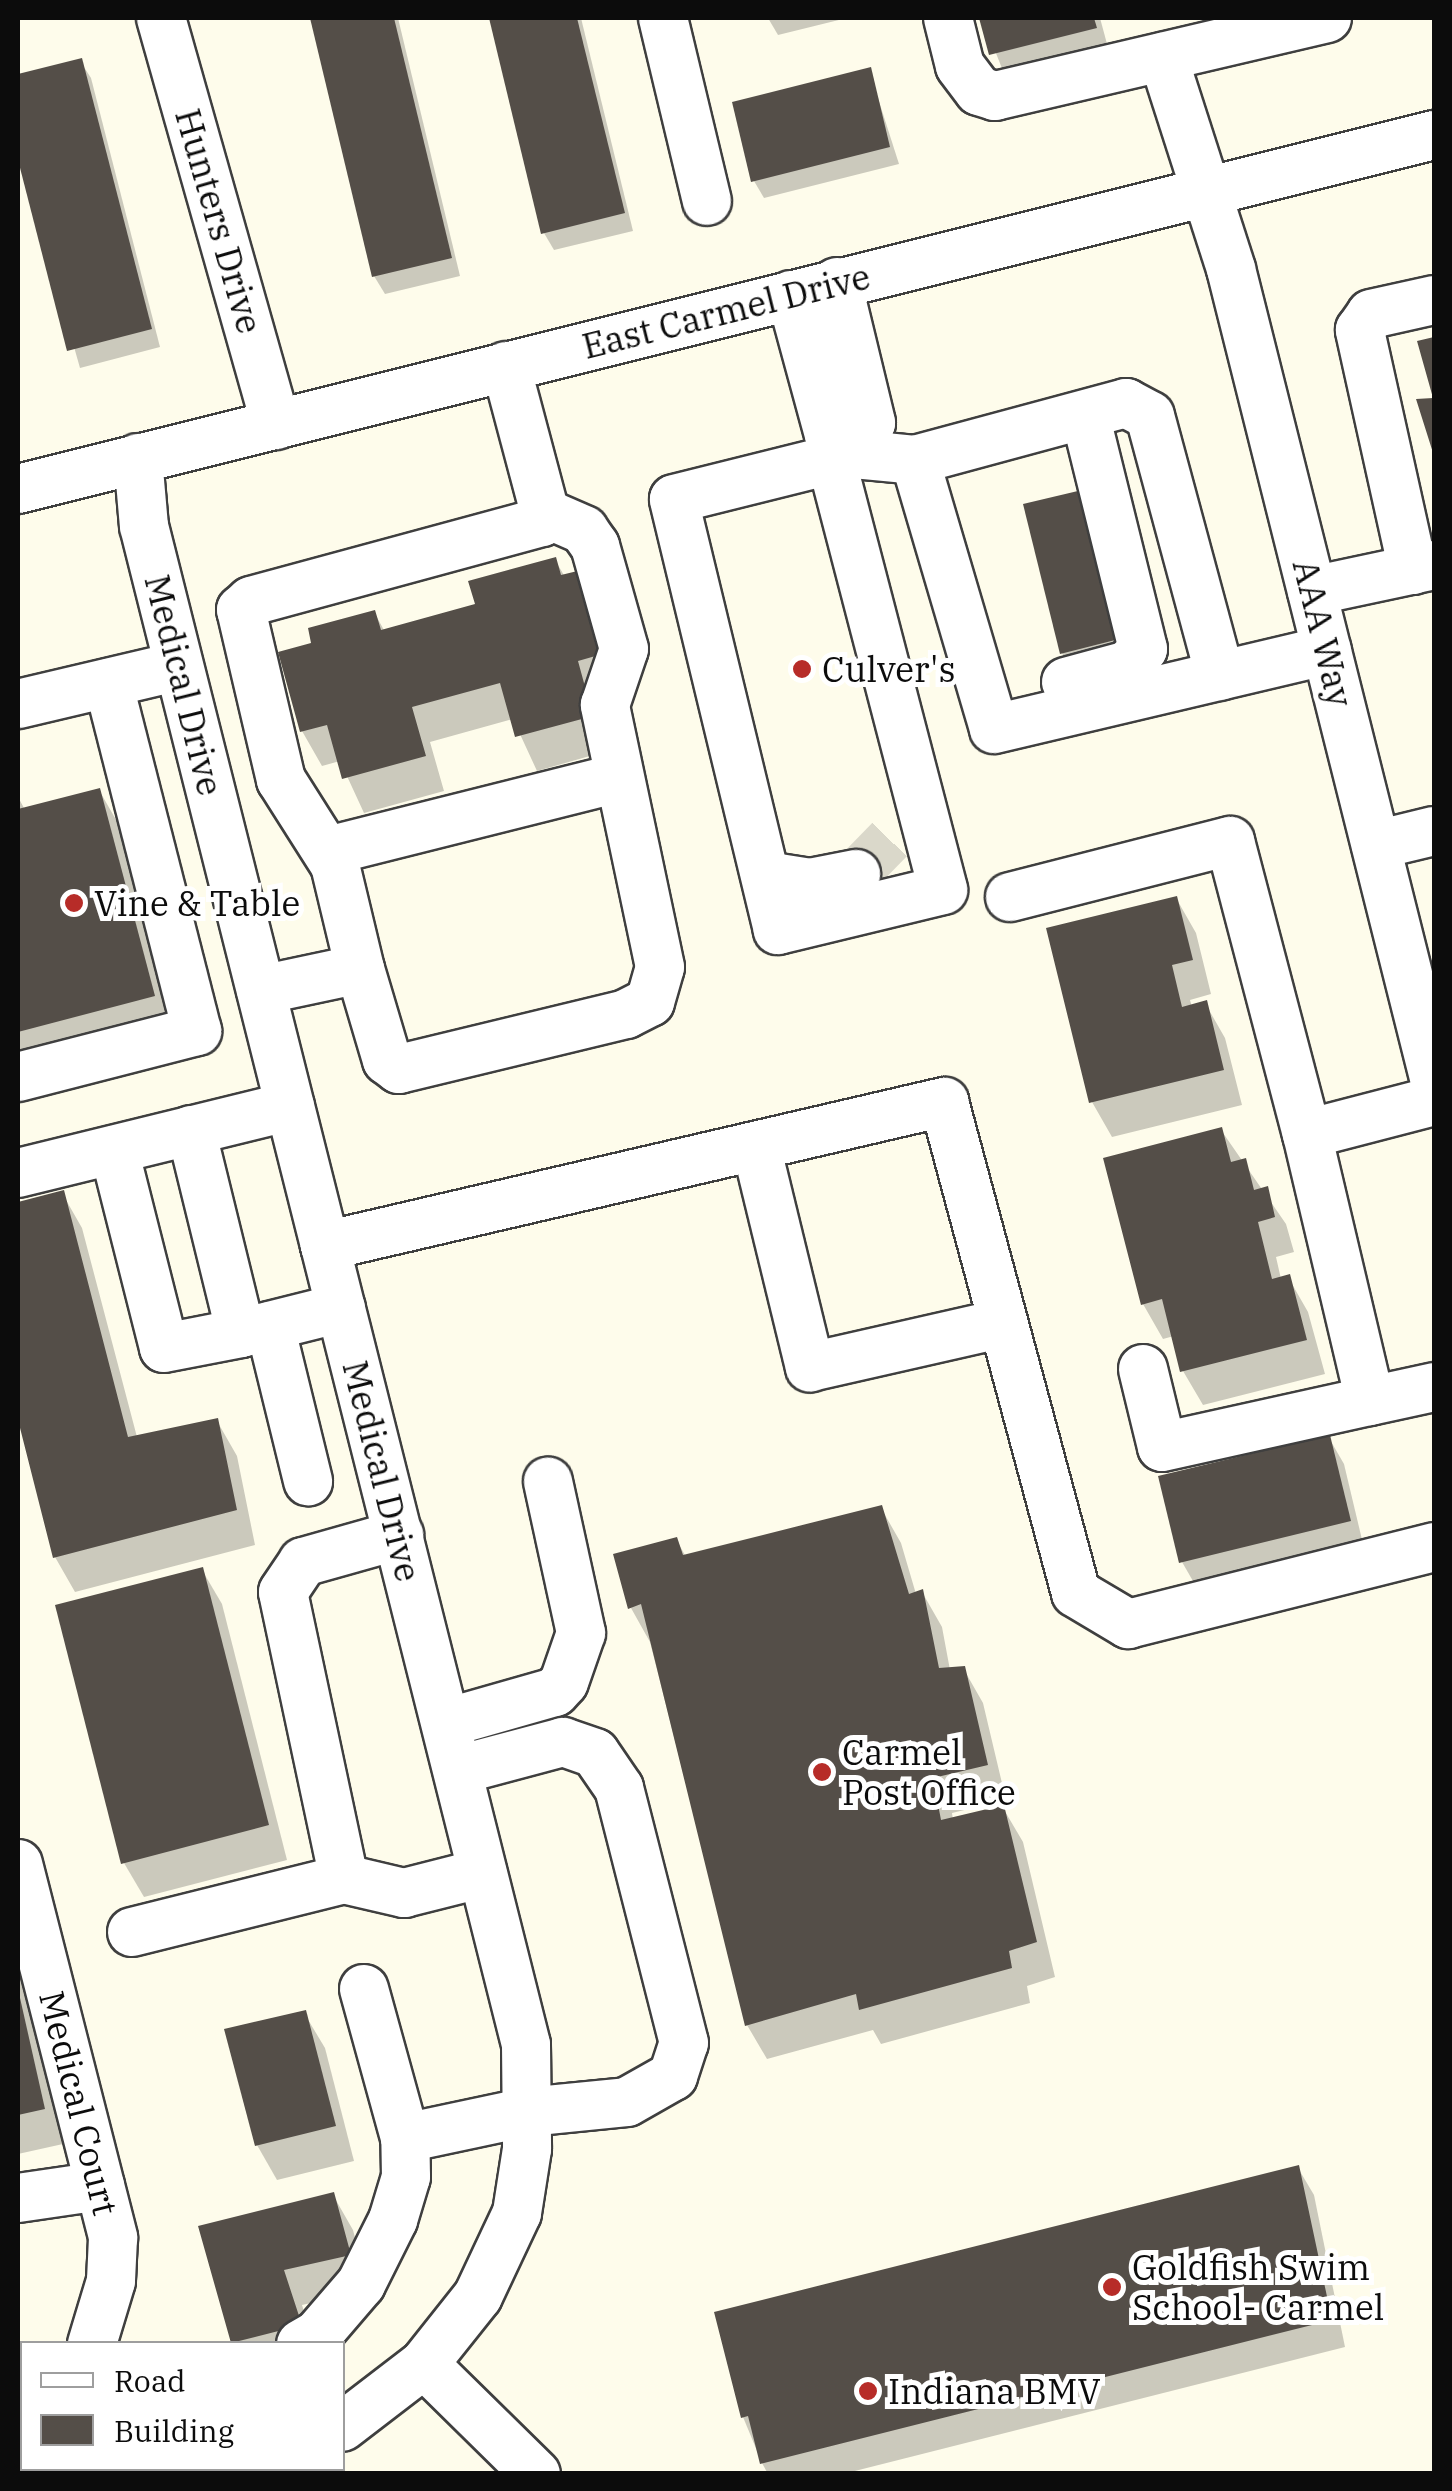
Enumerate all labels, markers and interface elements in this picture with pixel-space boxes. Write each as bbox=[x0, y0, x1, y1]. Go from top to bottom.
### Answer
street label: Hunters Drive bbox=[167, 104, 271, 338]
street label: East Carmel Drive bbox=[578, 255, 874, 367]
street label: AAA Way bbox=[1284, 555, 1362, 711]
street label: Medical Drive bbox=[136, 570, 232, 800]
place label: Culver's bbox=[822, 648, 956, 690]
marker: Culver's bbox=[791, 658, 813, 680]
place label: Vine & Table bbox=[94, 882, 300, 924]
marker: Vine & Table bbox=[63, 892, 85, 914]
street label: Medical Drive bbox=[334, 1356, 430, 1586]
place label: Carmel Post Office bbox=[842, 1731, 1016, 1813]
marker: Carmel Post Office bbox=[811, 1761, 833, 1783]
street label: Medical Court bbox=[31, 1987, 127, 2219]
place label: Goldfish Swim School- Carmel bbox=[1132, 2246, 1384, 2328]
marker: Goldfish Swim School- Carmel bbox=[1101, 2276, 1123, 2298]
legend bbox=[20, 2341, 345, 2471]
text: Road bbox=[114, 2361, 186, 2400]
place label: Indiana BMV bbox=[888, 2370, 1101, 2412]
marker: Indiana BMV bbox=[857, 2380, 879, 2402]
text: Building bbox=[114, 2411, 234, 2450]

